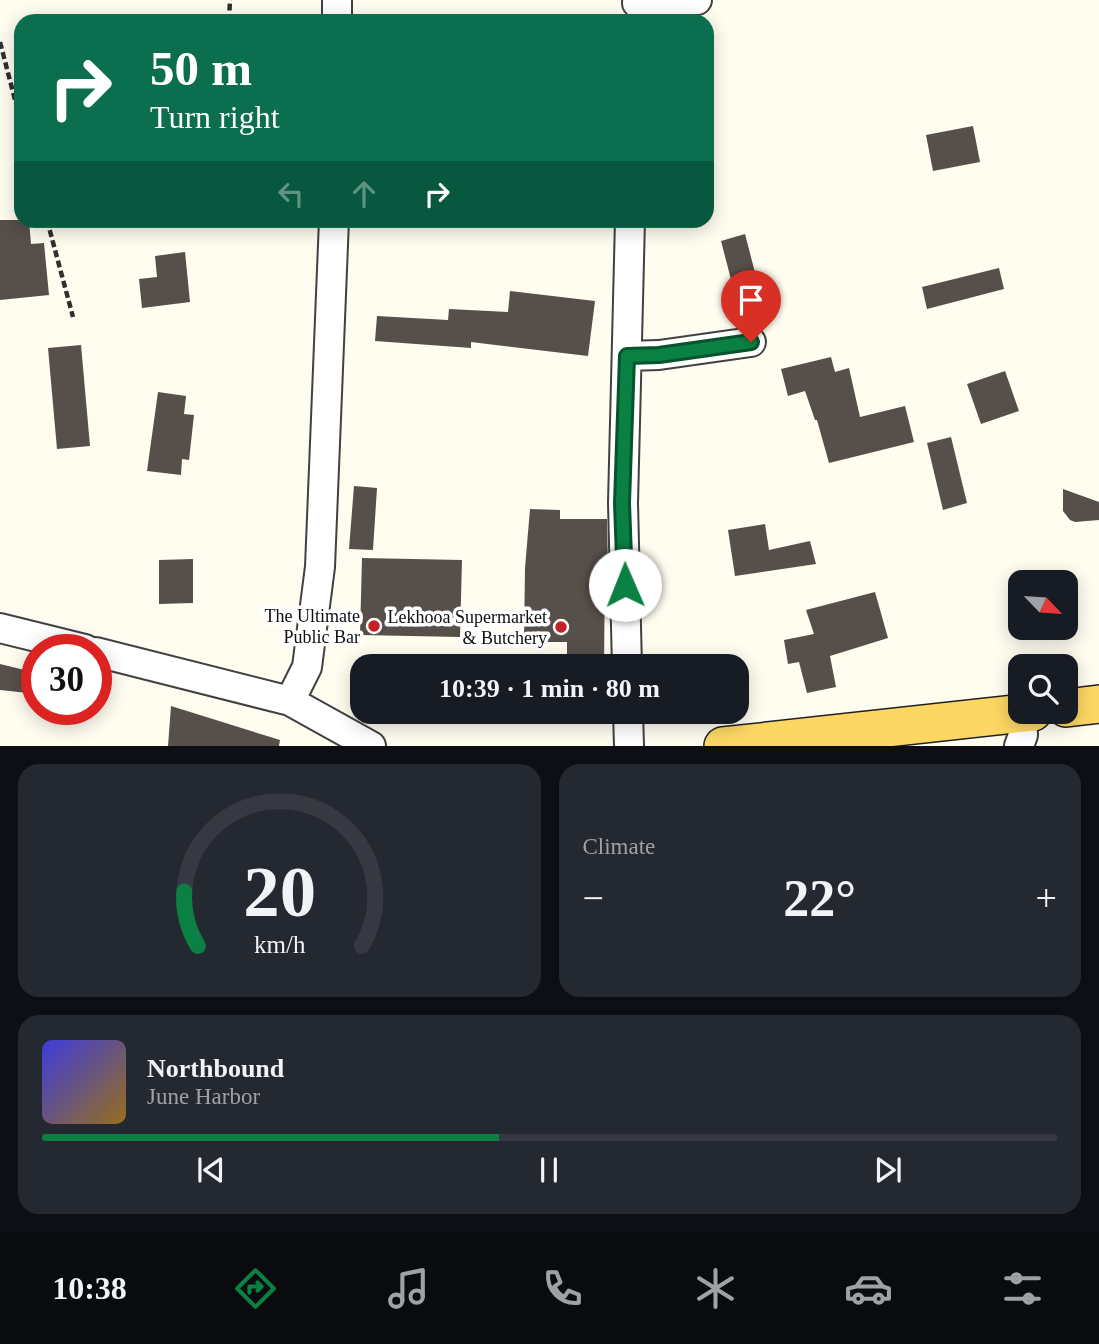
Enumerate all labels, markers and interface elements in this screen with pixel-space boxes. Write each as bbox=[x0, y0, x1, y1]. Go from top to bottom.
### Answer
text: 50 m bbox=[150, 41, 252, 96]
icon: right bbox=[35, 42, 126, 133]
text: Turn right bbox=[150, 99, 280, 135]
icon: left bbox=[272, 175, 310, 213]
icon: ahead bbox=[345, 175, 383, 213]
icon: right bbox=[418, 175, 456, 213]
pin bbox=[721, 270, 781, 342]
icon: arrive bbox=[732, 281, 770, 319]
position arrow bbox=[588, 548, 662, 622]
north arrow bbox=[1008, 570, 1078, 640]
map controls bbox=[1008, 570, 1078, 724]
place label: The Ultimate Public Bar bbox=[265, 606, 360, 647]
place label: Lekhooa Supermarket & Butchery bbox=[388, 607, 547, 648]
marker: The Ultimate Public Bar bbox=[366, 618, 382, 634]
marker: Lekhooa Supermarket & Butchery bbox=[553, 619, 569, 635]
speed limit sign: 30 bbox=[21, 634, 112, 725]
button: search bbox=[1008, 654, 1078, 724]
text: 10:39 · 1 min · 80 m bbox=[439, 674, 660, 703]
text: Climate bbox=[583, 834, 655, 859]
text: 20 bbox=[243, 852, 316, 933]
text: 22° bbox=[783, 870, 856, 927]
text: − bbox=[583, 877, 604, 919]
text: + bbox=[1036, 877, 1057, 919]
text: km/h bbox=[254, 931, 305, 958]
text: Northbound bbox=[147, 1054, 284, 1083]
text: June Harbor bbox=[147, 1084, 260, 1109]
icon: previous bbox=[192, 1151, 230, 1189]
icon: pause bbox=[530, 1151, 568, 1189]
icon: next bbox=[869, 1151, 907, 1189]
icon: directions bbox=[231, 1264, 280, 1313]
icon: music bbox=[384, 1264, 433, 1313]
icon: phone bbox=[538, 1264, 587, 1313]
icon: climate bbox=[691, 1264, 740, 1313]
icon: car bbox=[844, 1264, 893, 1313]
icon: filters bbox=[998, 1264, 1047, 1313]
text: 10:38 bbox=[52, 1270, 127, 1306]

